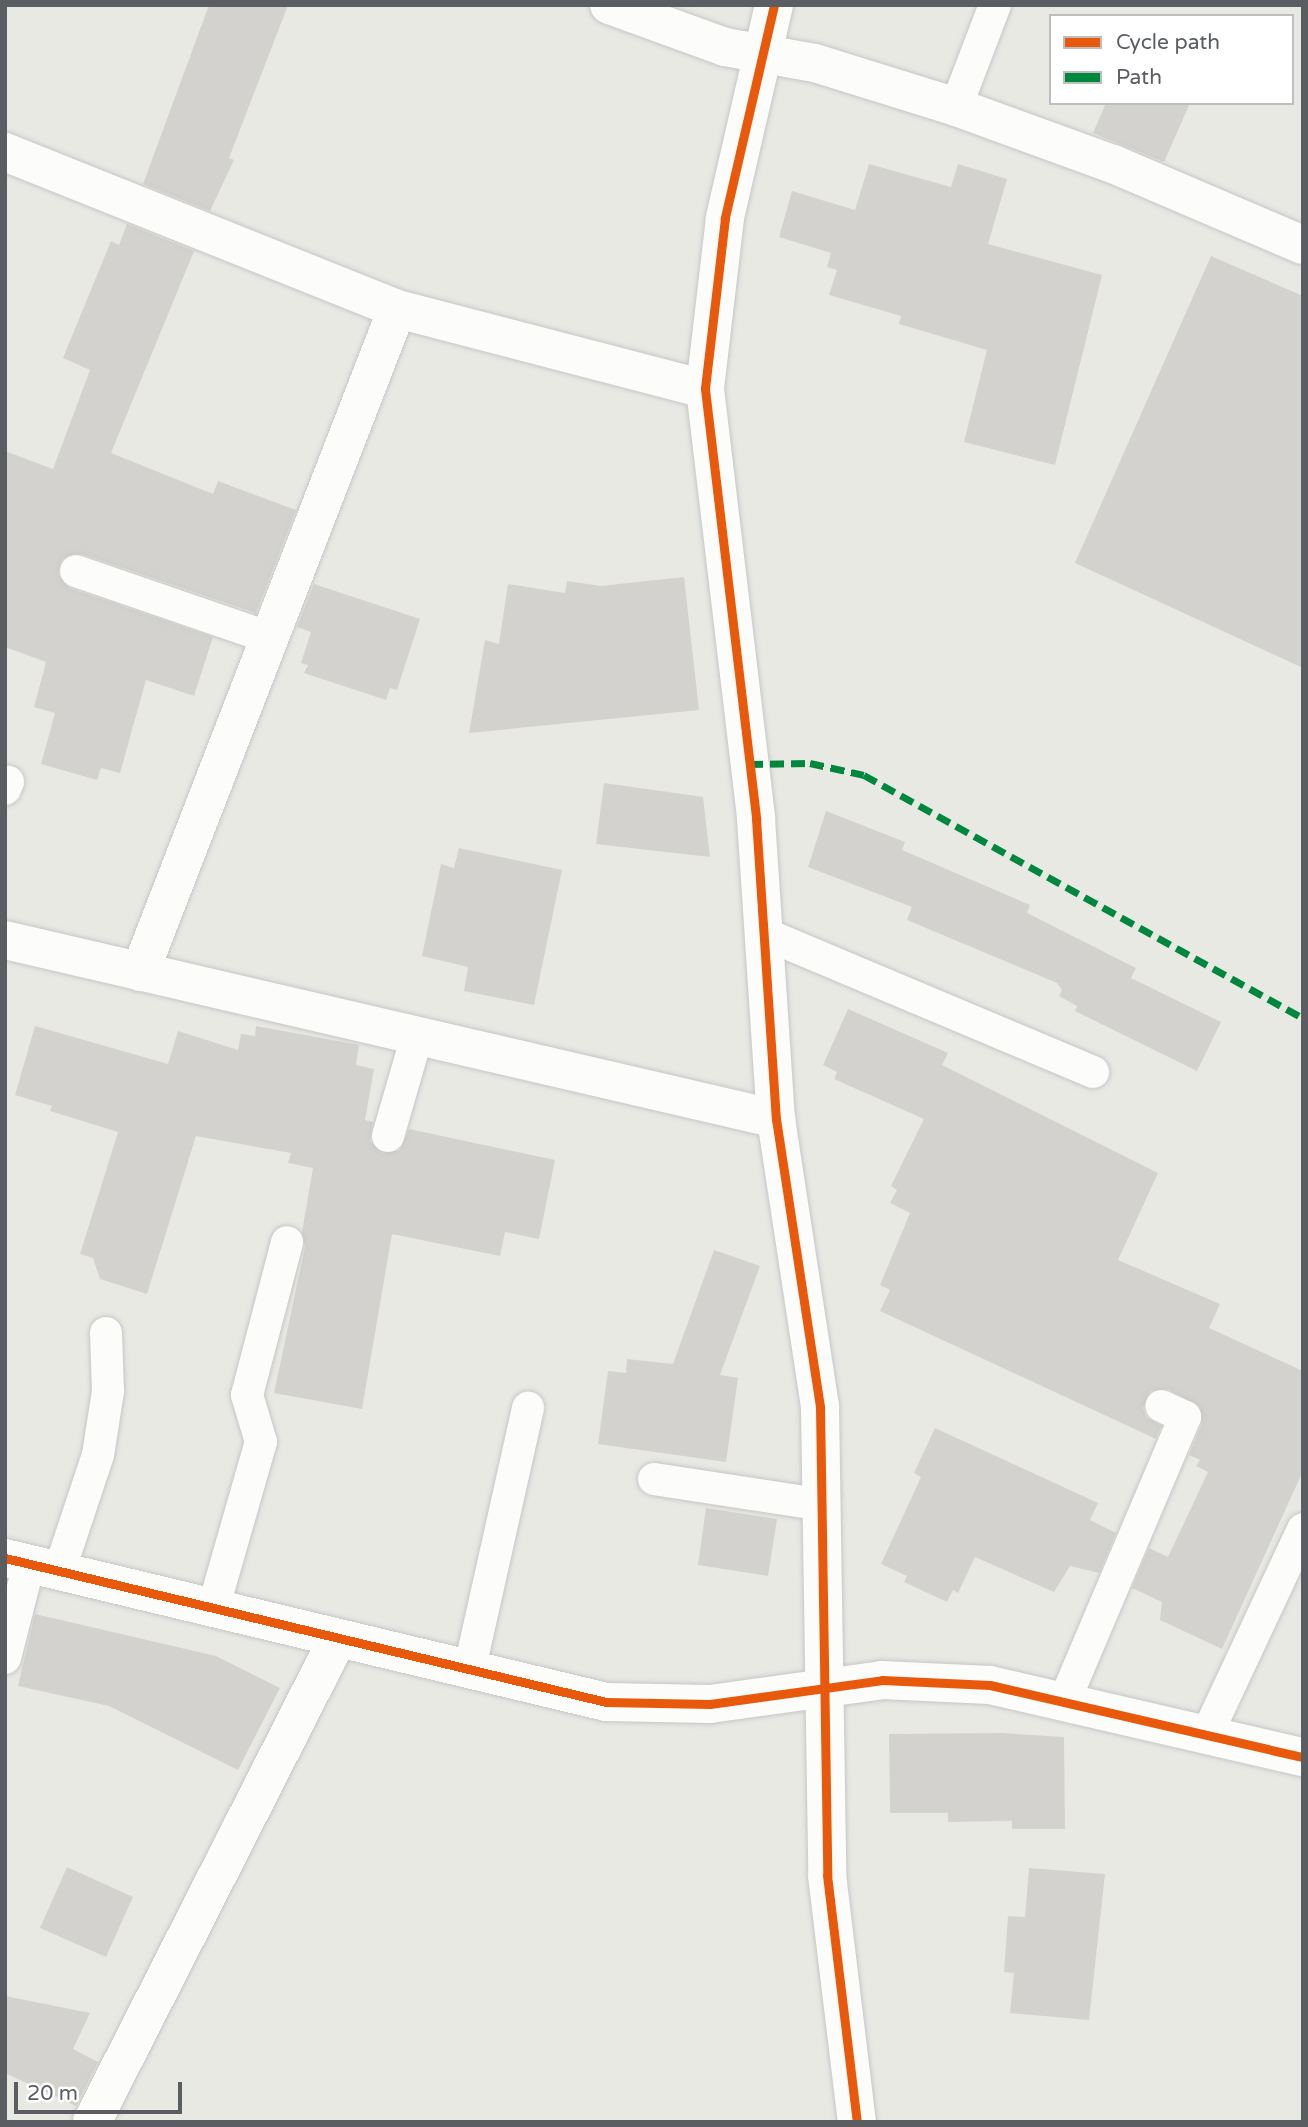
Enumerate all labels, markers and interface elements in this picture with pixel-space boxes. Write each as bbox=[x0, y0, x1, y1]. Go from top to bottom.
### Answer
legend bbox=[1049, 14, 1294, 105]
text: Cycle path bbox=[1116, 30, 1220, 55]
text: Path bbox=[1116, 65, 1162, 90]
scale bar bbox=[18, 2068, 186, 2112]
text: 20 m bbox=[27, 2081, 78, 2106]

